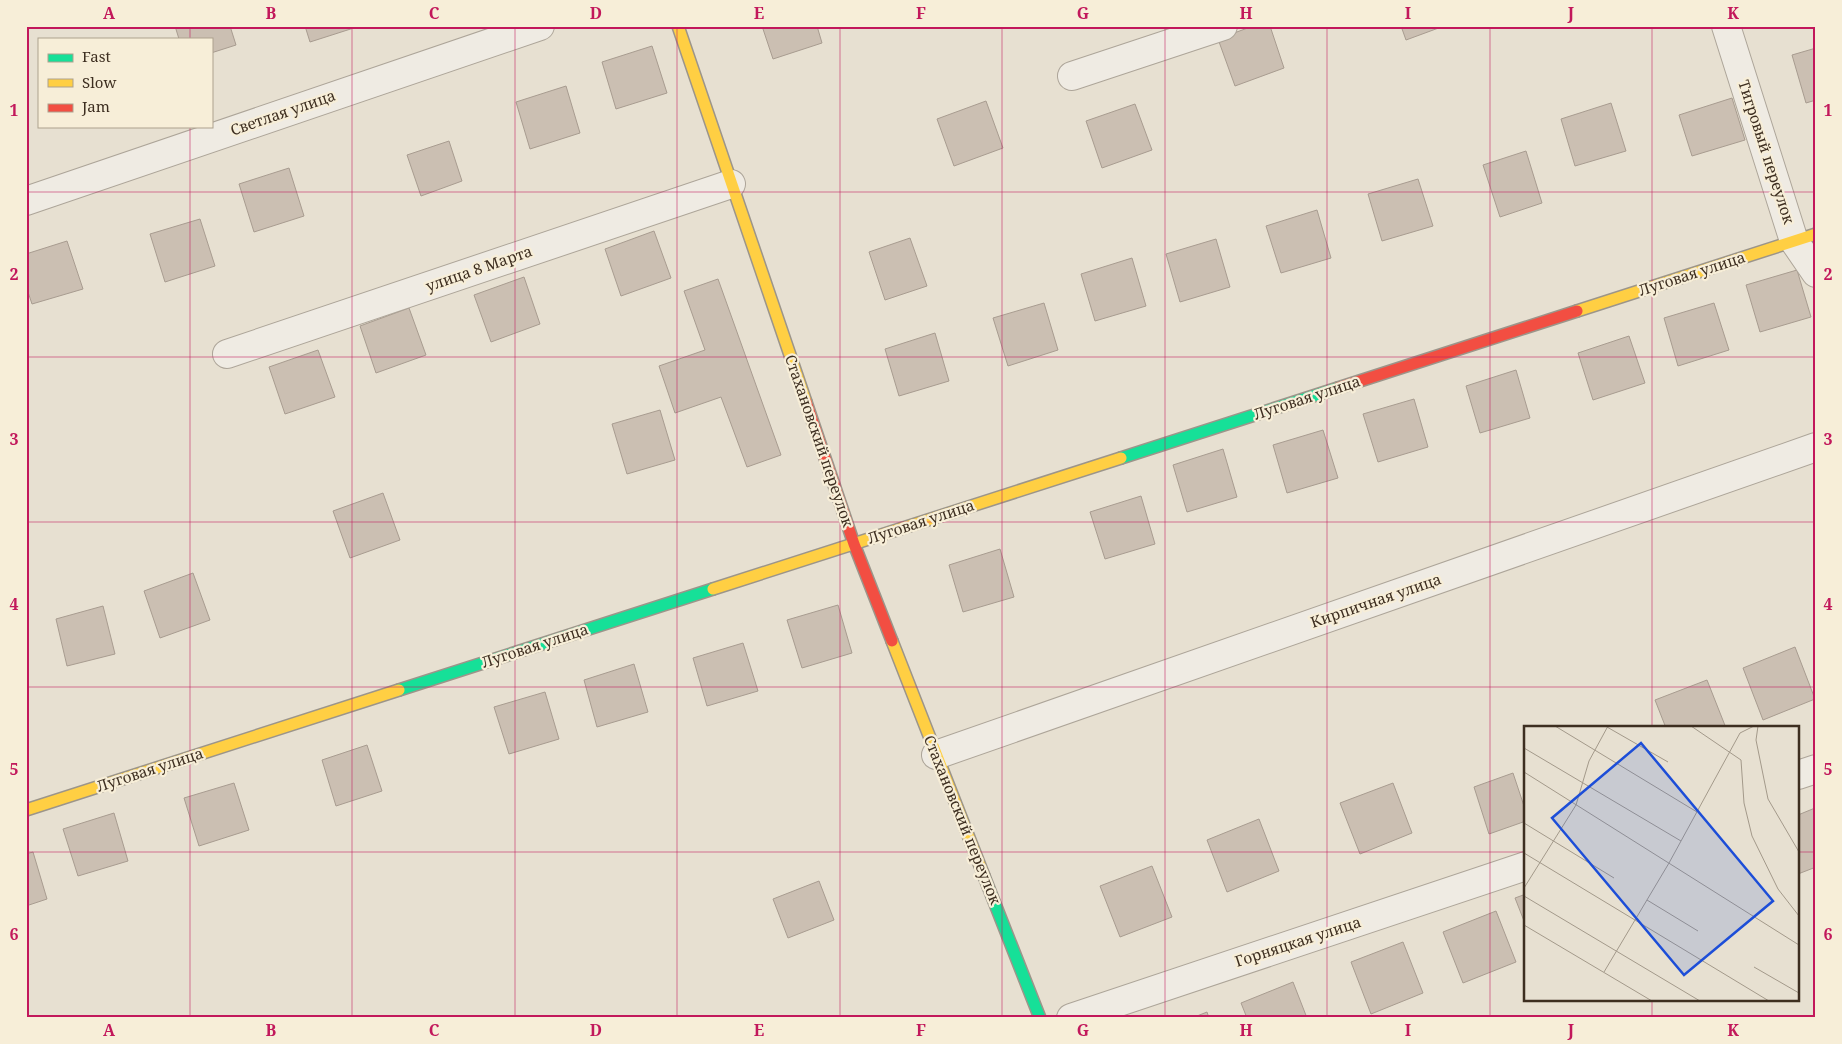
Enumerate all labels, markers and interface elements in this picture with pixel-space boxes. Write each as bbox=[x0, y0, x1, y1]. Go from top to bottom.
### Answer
text: A bbox=[103, 2, 116, 24]
text: B bbox=[266, 2, 277, 24]
text: C bbox=[429, 2, 440, 24]
text: D bbox=[590, 2, 602, 24]
text: E bbox=[754, 2, 764, 24]
text: F bbox=[916, 2, 926, 24]
text: G bbox=[1077, 2, 1089, 24]
text: H bbox=[1239, 2, 1253, 24]
text: I bbox=[1405, 2, 1411, 24]
text: J bbox=[1567, 2, 1575, 24]
text: K bbox=[1727, 2, 1739, 24]
legend bbox=[38, 38, 212, 128]
text: Fast bbox=[82, 46, 111, 66]
text: Slow bbox=[82, 72, 116, 92]
street label: Тигровый переулок bbox=[1734, 77, 1800, 226]
street label: Светлая улица bbox=[227, 85, 338, 139]
text: Jam bbox=[81, 96, 110, 116]
text: 1 bbox=[9, 99, 19, 121]
text: 1 bbox=[1823, 99, 1833, 121]
street label: улица 8 Марта bbox=[423, 240, 535, 296]
street label: Луговая улица bbox=[1636, 246, 1748, 300]
text: 2 bbox=[9, 263, 19, 285]
text: 2 bbox=[1823, 263, 1833, 285]
street label: Стахановский переулок bbox=[781, 352, 859, 530]
street label: Луговая улица bbox=[1251, 370, 1363, 424]
text: 3 bbox=[9, 428, 19, 450]
text: 3 bbox=[1823, 428, 1833, 450]
street label: Луговая улица bbox=[865, 494, 977, 548]
street label: Кирпичная улица bbox=[1308, 568, 1444, 632]
text: 4 bbox=[9, 593, 19, 615]
text: 4 bbox=[1823, 593, 1833, 615]
street label: Луговая улица bbox=[479, 618, 591, 672]
inset map bbox=[1524, 726, 1800, 1002]
street label: Стахановский переулок bbox=[920, 732, 1006, 907]
street label: Луговая улица bbox=[94, 742, 206, 796]
text: 5 bbox=[9, 758, 19, 780]
text: 5 bbox=[1823, 758, 1833, 780]
street label: Горняцкая улица bbox=[1232, 911, 1363, 971]
text: 6 bbox=[9, 923, 19, 945]
text: 6 bbox=[1823, 923, 1833, 945]
text: A bbox=[103, 1019, 116, 1041]
text: B bbox=[266, 1019, 277, 1041]
text: C bbox=[429, 1019, 440, 1041]
text: D bbox=[590, 1019, 602, 1041]
text: E bbox=[754, 1019, 764, 1041]
text: F bbox=[916, 1019, 926, 1041]
text: G bbox=[1077, 1019, 1089, 1041]
text: H bbox=[1239, 1019, 1253, 1041]
text: I bbox=[1405, 1019, 1411, 1041]
text: J bbox=[1567, 1019, 1575, 1041]
text: K bbox=[1727, 1019, 1739, 1041]

